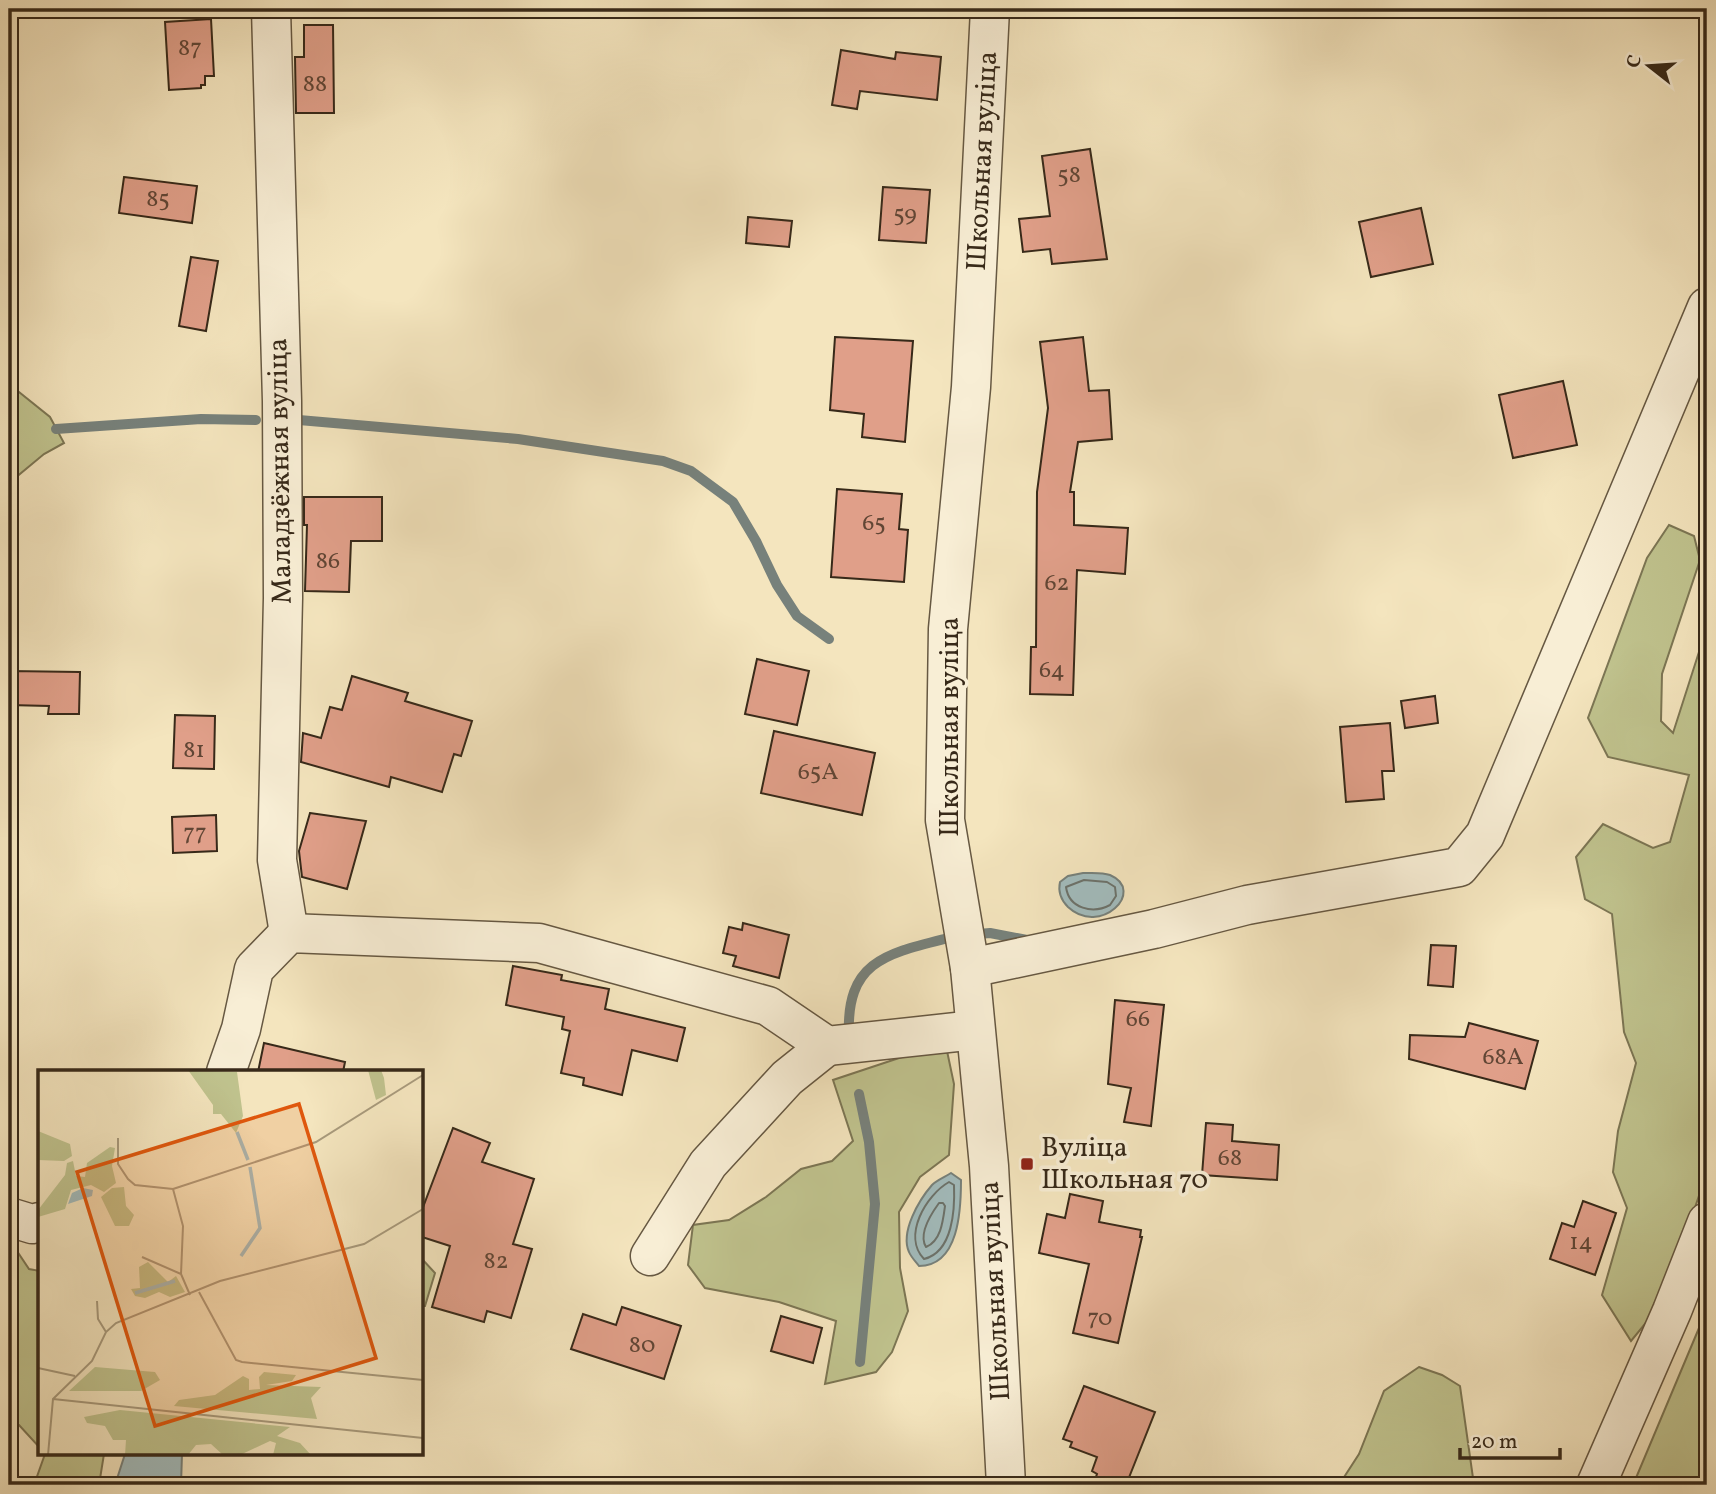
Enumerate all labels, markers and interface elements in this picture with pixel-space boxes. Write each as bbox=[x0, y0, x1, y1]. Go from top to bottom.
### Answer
house number: 87 bbox=[178, 32, 202, 66]
north arrow bbox=[1614, 32, 1684, 102]
street label: Школьная вуліца bbox=[958, 50, 1008, 272]
text: С bbox=[1620, 52, 1649, 71]
house number: 88 bbox=[303, 68, 327, 102]
house number: 58 bbox=[1057, 159, 1081, 193]
house number: 85 bbox=[146, 183, 170, 217]
house number: 59 bbox=[893, 198, 917, 232]
street label: Маладзёжная вуліца bbox=[259, 338, 303, 604]
house number: 65 bbox=[862, 507, 886, 541]
house number: 86 bbox=[316, 545, 340, 579]
house number: 62 bbox=[1044, 567, 1070, 601]
street label: Школьная вуліца bbox=[931, 617, 970, 837]
house number: 64 bbox=[1039, 654, 1065, 688]
house number: 81 bbox=[183, 734, 205, 768]
house number: 65А bbox=[798, 756, 838, 790]
house number: 77 bbox=[183, 817, 207, 851]
house number: 66 bbox=[1126, 1003, 1150, 1037]
house number: 68А bbox=[1482, 1041, 1524, 1075]
inset map bbox=[38, 1070, 424, 1456]
place label: Вуліца Школьная 70 bbox=[1041, 1129, 1208, 1200]
house number: 68 bbox=[1218, 1142, 1242, 1176]
marker: Вуліца Школьная 70 bbox=[1019, 1156, 1035, 1172]
street label: Школьная вуліца bbox=[971, 1180, 1021, 1402]
house number: 14 bbox=[1569, 1226, 1593, 1260]
house number: 82 bbox=[483, 1245, 509, 1279]
house number: 70 bbox=[1087, 1302, 1113, 1336]
house number: 80 bbox=[629, 1329, 655, 1363]
scale bar bbox=[1460, 1417, 1560, 1461]
text: 20 m bbox=[1471, 1428, 1517, 1457]

